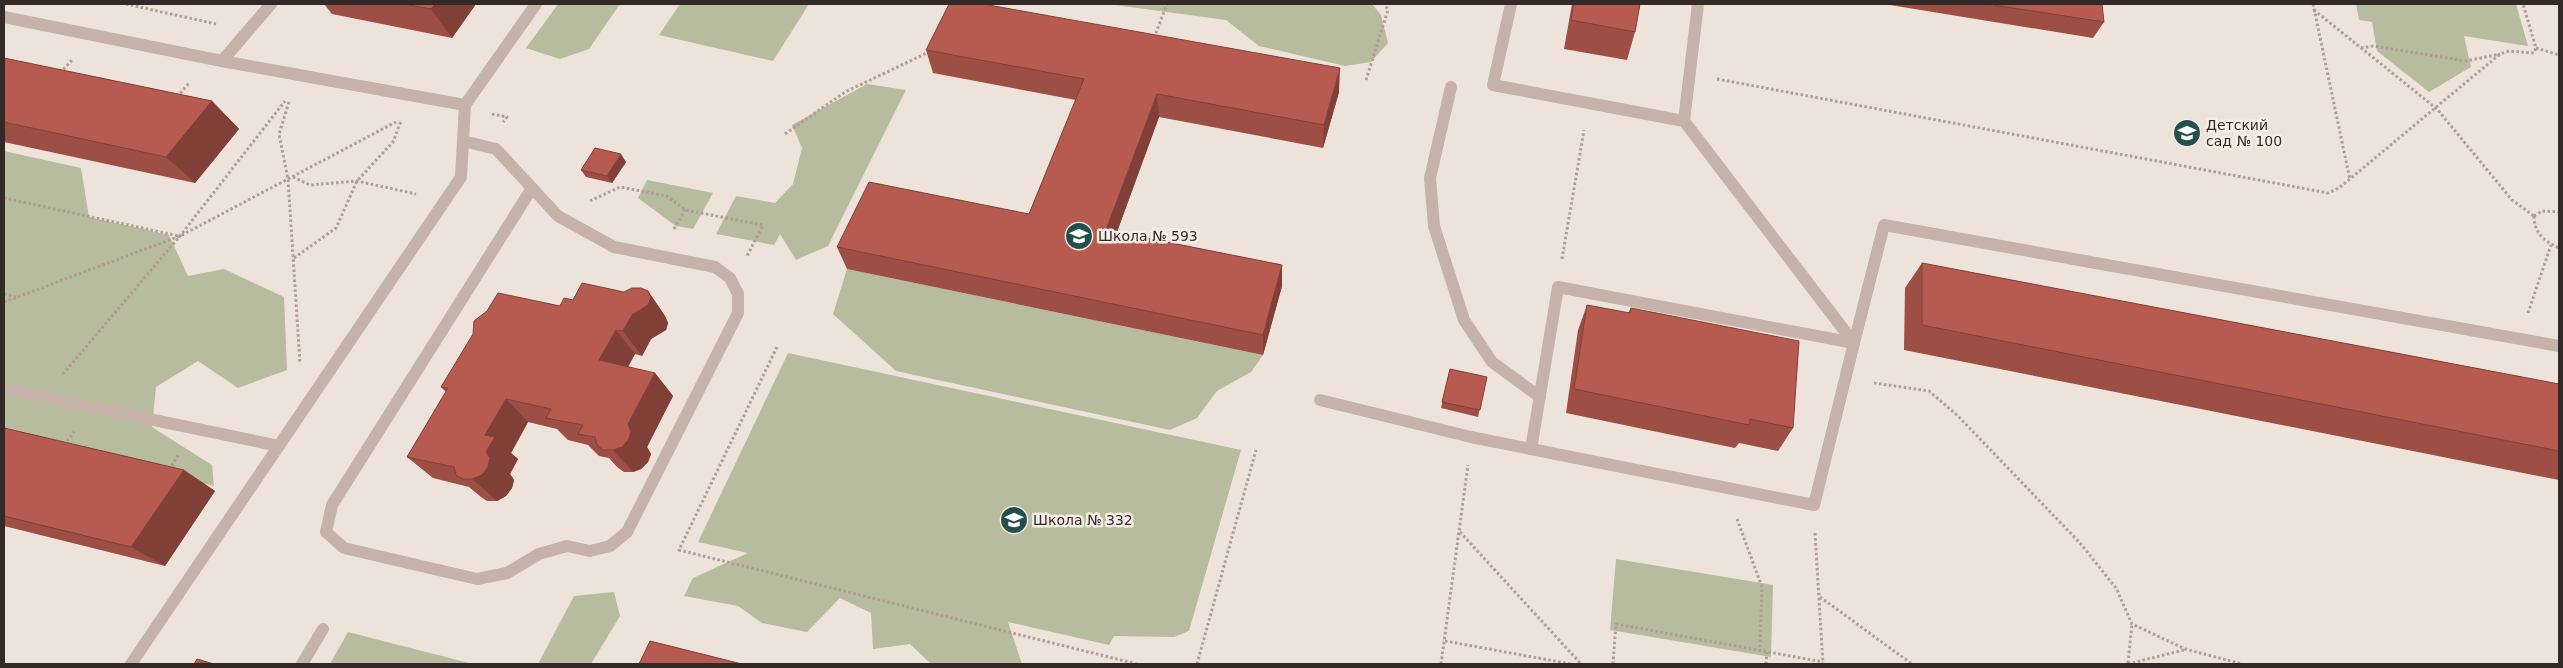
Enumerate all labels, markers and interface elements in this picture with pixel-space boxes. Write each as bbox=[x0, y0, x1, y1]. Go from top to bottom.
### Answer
place label: Детский сад № 100 bbox=[2206, 117, 2282, 149]
school or university icon: Детский сад № 100 bbox=[2172, 118, 2202, 148]
school or university icon: Школа № 593 bbox=[1064, 221, 1094, 251]
place label: Школа № 593 bbox=[1098, 228, 1198, 244]
school or university icon: Школа № 332 bbox=[999, 505, 1029, 535]
place label: Школа № 332 bbox=[1033, 512, 1133, 528]

